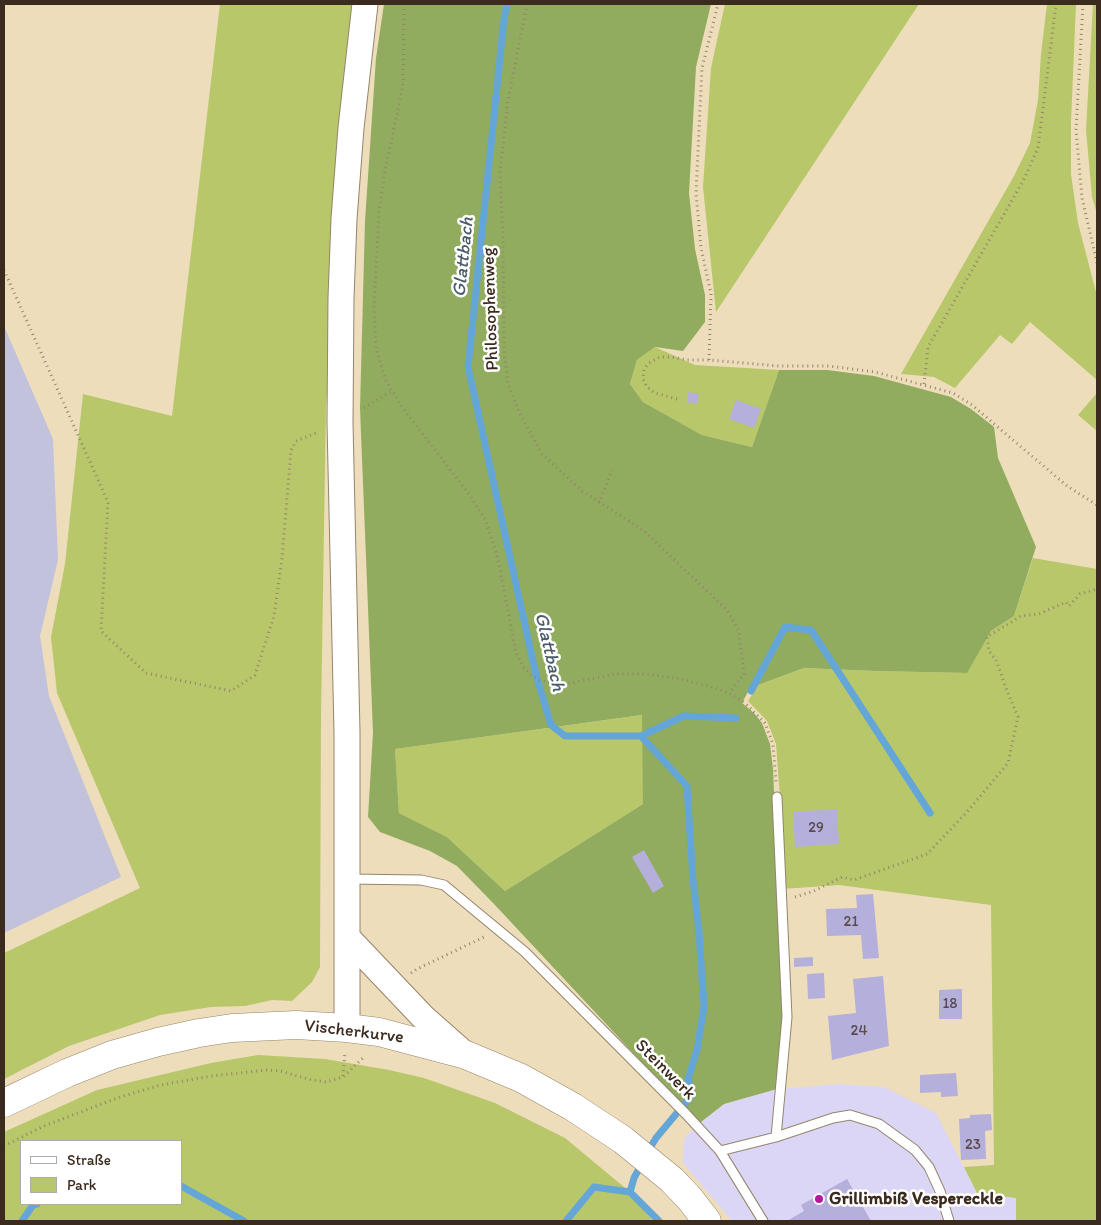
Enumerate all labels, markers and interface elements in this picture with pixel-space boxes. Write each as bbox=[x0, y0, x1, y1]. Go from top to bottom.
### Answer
water label: Glattbach bbox=[448, 216, 480, 298]
street label: Philosophenweg bbox=[478, 247, 504, 371]
water label: Glattbach bbox=[529, 610, 569, 694]
house number: 29 bbox=[808, 819, 824, 837]
house number: 21 bbox=[844, 913, 858, 931]
house number: 18 bbox=[942, 995, 958, 1013]
street label: Vischerkurve bbox=[303, 1015, 405, 1049]
house number: 24 bbox=[851, 1022, 867, 1040]
street label: Steinwerk bbox=[630, 1035, 700, 1105]
house number: 23 bbox=[965, 1136, 981, 1154]
legend bbox=[20, 1140, 182, 1205]
text: Straße bbox=[67, 1151, 111, 1169]
text: Park bbox=[67, 1176, 97, 1194]
place label: Grillimbiß Vespereckle bbox=[829, 1188, 1003, 1210]
marker: Grillimbiß Vespereckle bbox=[813, 1193, 825, 1205]

